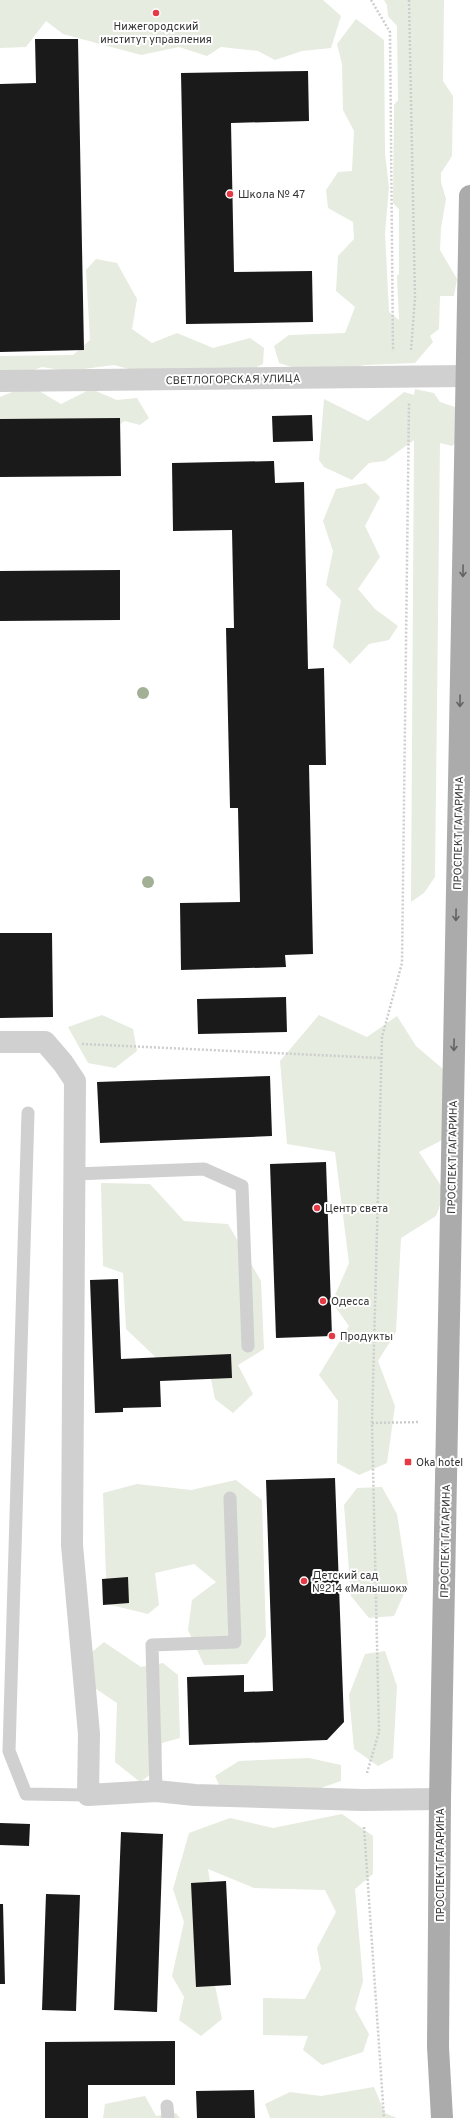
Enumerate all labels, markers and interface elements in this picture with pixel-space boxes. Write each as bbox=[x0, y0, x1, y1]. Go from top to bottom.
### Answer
marker: Нижегородский институт управления bbox=[151, 8, 161, 18]
place label: Нижегородский институт управления bbox=[100, 20, 212, 47]
place label: Школа № 47 bbox=[238, 188, 305, 202]
marker: Школа № 47 bbox=[225, 189, 235, 199]
street label: СВЕТЛОГОРСКАЯ УЛИЦА bbox=[166, 372, 300, 388]
one-way arrow bbox=[459, 564, 467, 577]
one-way arrow bbox=[456, 694, 464, 707]
street label: ПРОСПЕКТ ГАГАРИНА bbox=[451, 776, 467, 890]
one-way arrow bbox=[452, 908, 460, 921]
one-way arrow bbox=[450, 1038, 458, 1051]
street label: ПРОСПЕКТ ГАГАРИНА bbox=[445, 1100, 461, 1214]
place label: Центр света bbox=[325, 1202, 388, 1216]
marker: Центр света bbox=[312, 1203, 322, 1213]
place label: Одесса bbox=[331, 1295, 369, 1309]
marker: Одесса bbox=[318, 1296, 328, 1306]
place label: Продукты bbox=[340, 1330, 393, 1344]
marker: Продукты bbox=[327, 1331, 337, 1341]
place label: Oka hotel bbox=[416, 1456, 463, 1470]
marker: Oka hotel bbox=[403, 1457, 413, 1467]
street label: ПРОСПЕКТ ГАГАРИНА bbox=[438, 1484, 454, 1598]
place label: Детский сад №214 «Малышок» bbox=[312, 1569, 408, 1596]
marker: Детский сад №214 «Малышок» bbox=[299, 1576, 309, 1586]
street label: ПРОСПЕКТ ГАГАРИНА bbox=[434, 1808, 448, 1922]

